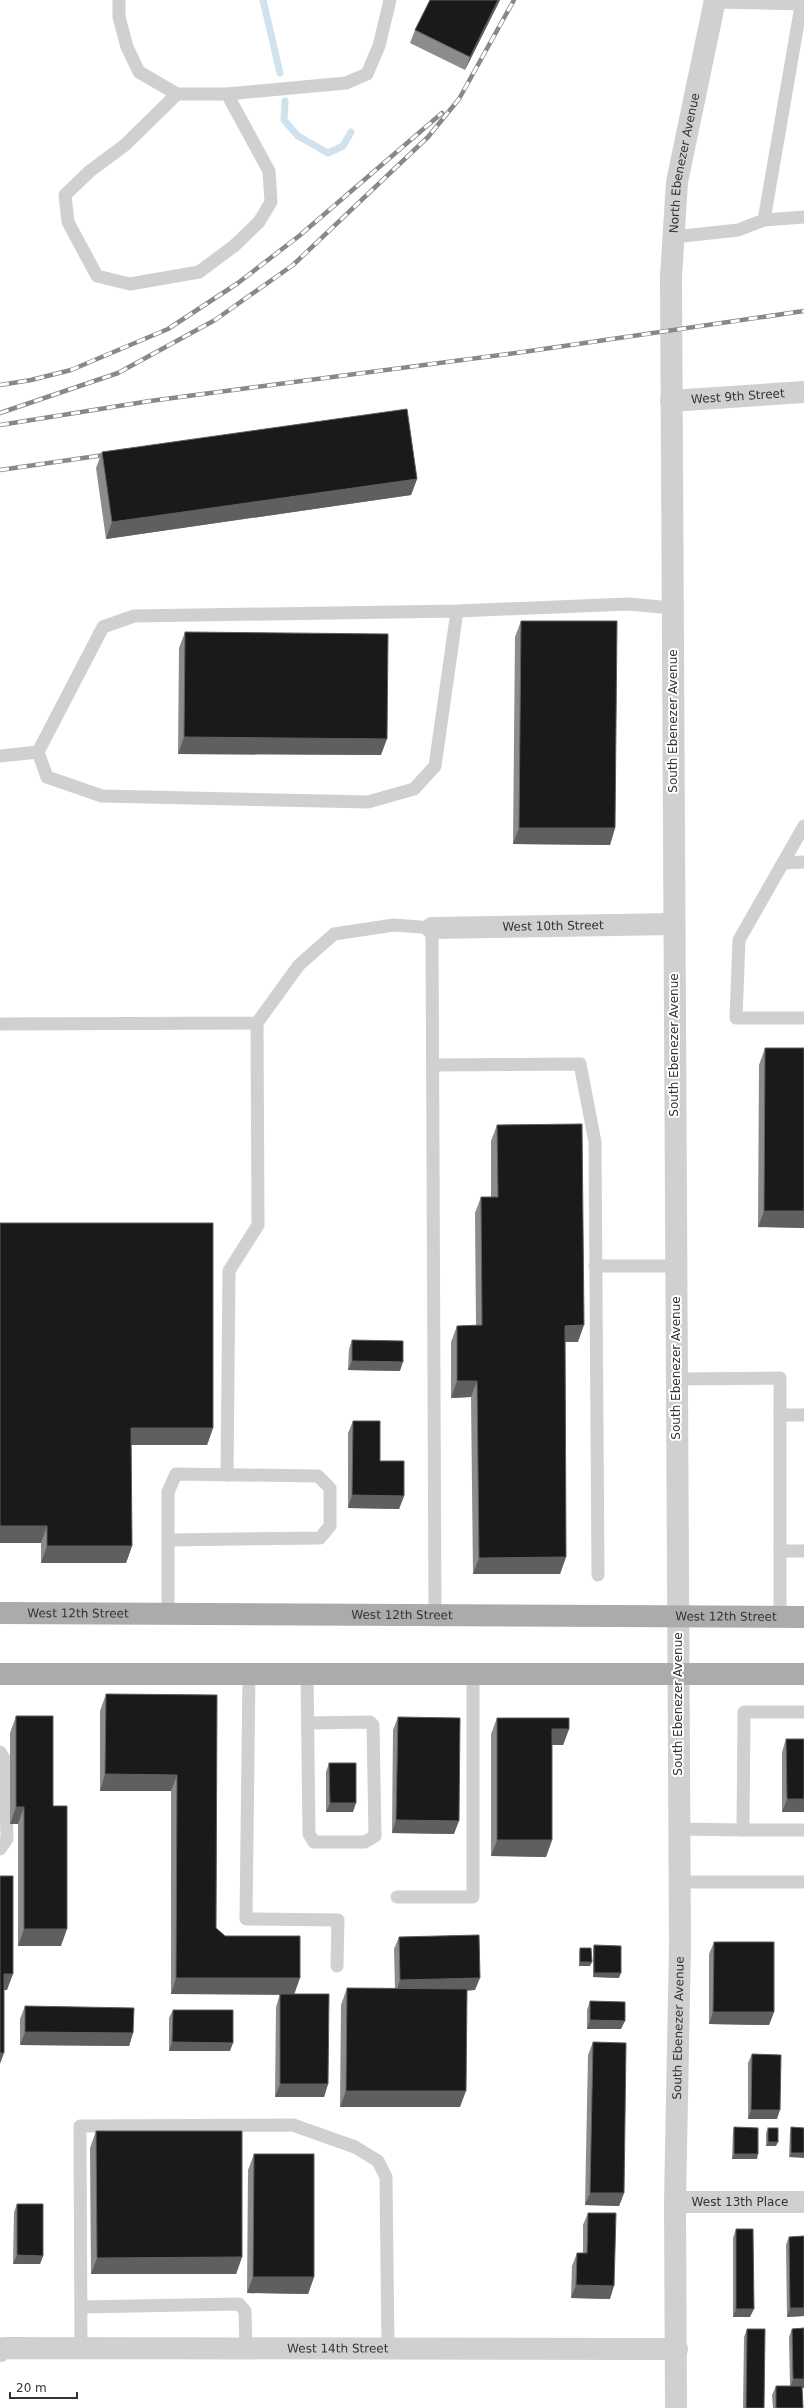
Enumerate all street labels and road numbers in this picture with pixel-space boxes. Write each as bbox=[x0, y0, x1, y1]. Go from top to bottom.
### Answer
street label: North Ebenezer Avenue bbox=[667, 92, 702, 234]
street label: West 9th Street bbox=[691, 386, 785, 407]
street label: South Ebenezer Avenue bbox=[666, 649, 680, 793]
street label: West 10th Street bbox=[502, 918, 604, 934]
street label: South Ebenezer Avenue bbox=[667, 973, 681, 1117]
street label: South Ebenezer Avenue bbox=[669, 1296, 683, 1440]
street label: West 12th Street bbox=[27, 1606, 129, 1621]
street label: West 12th Street bbox=[351, 1608, 453, 1622]
street label: West 12th Street bbox=[675, 1609, 777, 1624]
street label: South Ebenezer Avenue bbox=[671, 1632, 685, 1776]
street label: South Ebenezer Avenue bbox=[670, 1956, 687, 2100]
street label: West 13th Place bbox=[692, 2195, 788, 2209]
street label: West 14th Street bbox=[287, 2341, 389, 2356]

